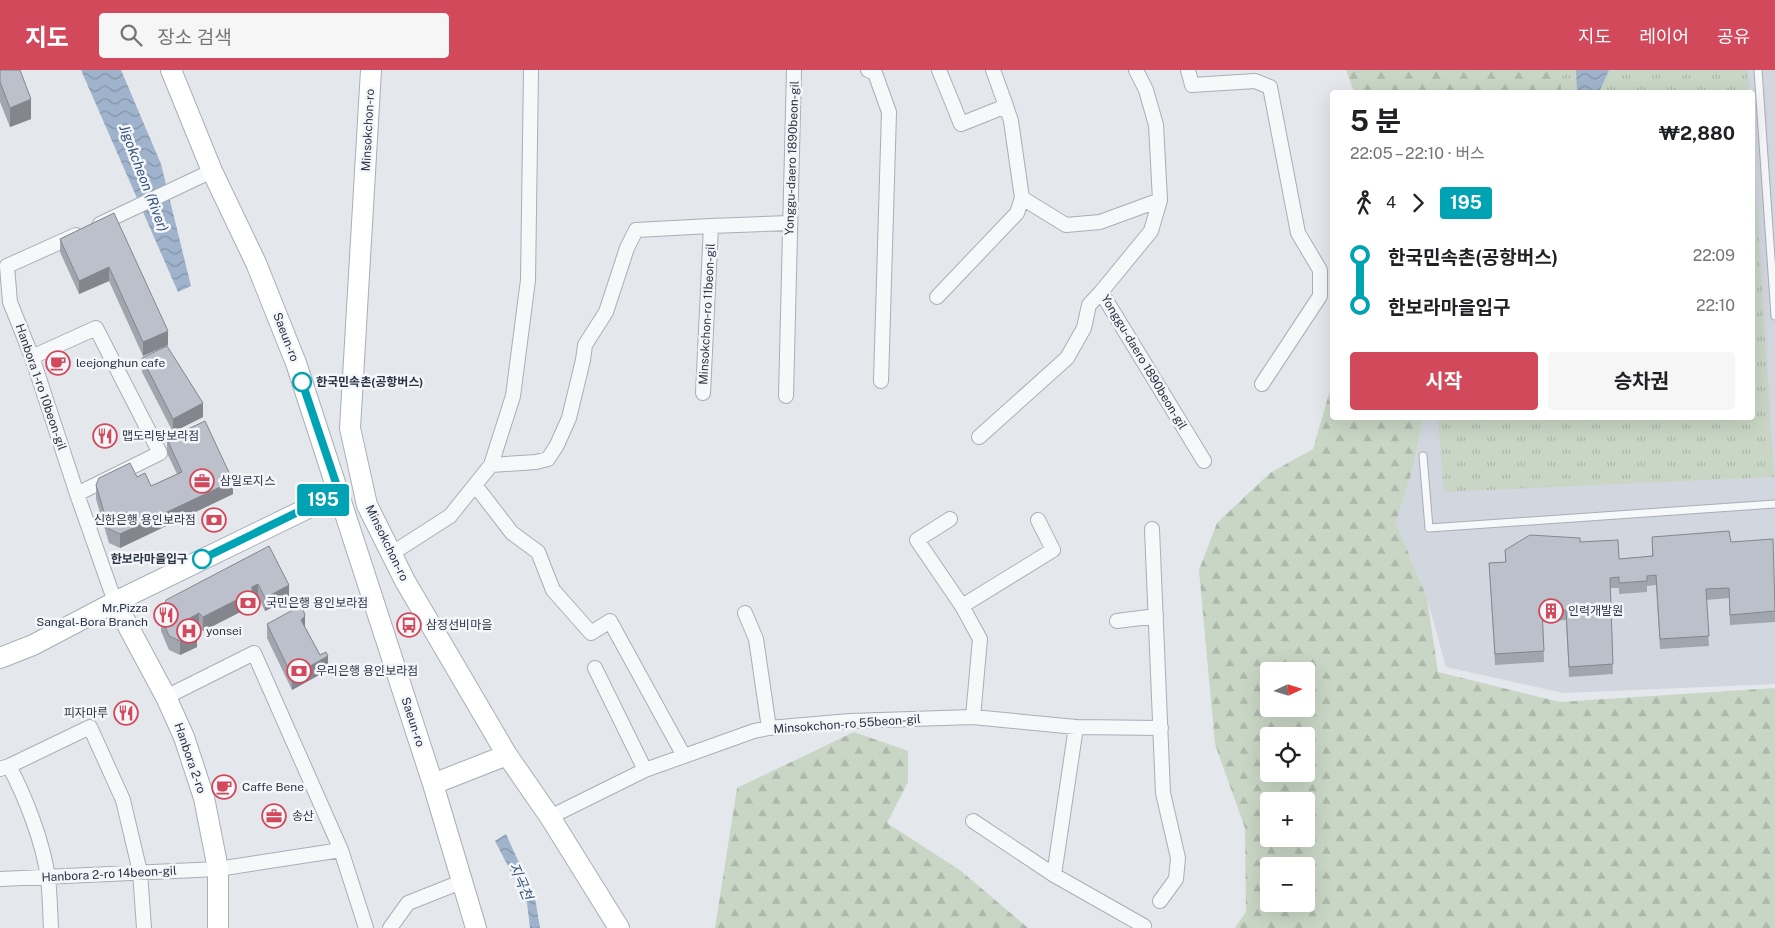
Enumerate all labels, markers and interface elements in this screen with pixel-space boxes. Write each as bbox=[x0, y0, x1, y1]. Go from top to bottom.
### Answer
search box bbox=[99, 13, 449, 58]
icon: search bbox=[117, 21, 145, 49]
text: 지도 bbox=[25, 23, 69, 51]
text: 장소 검색 bbox=[157, 26, 232, 48]
text: 지도 bbox=[1578, 26, 1611, 47]
text: 레이어 bbox=[1639, 26, 1689, 47]
text: 공유 bbox=[1717, 26, 1750, 47]
street label: Yonggu-daero 1890beon-gil bbox=[782, 80, 802, 236]
street label: Minsokchon-ro bbox=[359, 88, 377, 172]
text: 5 분 bbox=[1350, 104, 1401, 137]
water label: Jigokcheon (River) bbox=[116, 122, 172, 234]
text: ₩2,880 bbox=[1659, 122, 1735, 144]
text: 22:05 – 22:10 · 버스 bbox=[1350, 144, 1485, 163]
icon: walk bbox=[1350, 189, 1378, 217]
icon: forward bbox=[1404, 189, 1432, 217]
text: 195 bbox=[1450, 192, 1482, 213]
text: 4 bbox=[1386, 193, 1396, 212]
street label: Minsokchon-ro 11beon-gil bbox=[696, 242, 718, 385]
text: 한국민속촌(공항버스) bbox=[1388, 246, 1558, 268]
text: 22:09 bbox=[1693, 246, 1735, 265]
street label: Yonggu-daero 1890beon-gil bbox=[1098, 292, 1190, 432]
text: 한보라마을입구 bbox=[1388, 296, 1510, 318]
text: 22:10 bbox=[1696, 296, 1735, 315]
street label: Saeun-ro bbox=[270, 311, 302, 364]
street label: Hanbora 1-ro 10beon-gil bbox=[13, 322, 69, 452]
cafe icon: leejonghun cafe bbox=[45, 350, 71, 376]
button: 시작 bbox=[1350, 352, 1538, 410]
button: 승차권 bbox=[1548, 352, 1735, 410]
place label: leejonghun cafe bbox=[76, 356, 165, 370]
marker: 한국민속촌(공항버스) bbox=[292, 372, 312, 392]
place label: 한국민속촌(공항버스) bbox=[316, 375, 423, 389]
restaurant icon: 맵도리탕보라점 bbox=[92, 423, 118, 449]
place label: 맵도리탕보라점 bbox=[122, 429, 199, 443]
office icon: 삼일로지스 bbox=[189, 468, 215, 494]
place label: 삼일로지스 bbox=[220, 474, 275, 488]
line badge: 195 bbox=[294, 484, 352, 516]
text: 195 bbox=[307, 489, 339, 510]
street label: Minsokchon-ro bbox=[363, 503, 412, 583]
bank icon: 신한은행 용인보라점 bbox=[201, 507, 227, 533]
place label: 신한은행 용인보라점 bbox=[94, 513, 196, 527]
marker: 한보라마을입구 bbox=[192, 549, 212, 569]
place label: 한보라마을입구 bbox=[111, 552, 188, 566]
bank icon: 국민은행 용인보라점 bbox=[235, 590, 261, 616]
place label: 국민은행 용인보라점 bbox=[266, 596, 368, 610]
building icon: 인력개발원 bbox=[1538, 598, 1564, 624]
place label: Mr.Pizza Sangal-Bora Branch bbox=[36, 601, 148, 629]
restaurant icon: Mr.Pizza Sangal-Bora Branch bbox=[153, 602, 179, 628]
place label: 인력개발원 bbox=[1568, 604, 1623, 618]
bus stop icon: 삼정선비마을 bbox=[396, 612, 422, 638]
hospital icon: yonsei bbox=[176, 618, 202, 644]
place label: 삼정선비마을 bbox=[426, 618, 492, 632]
place label: yonsei bbox=[206, 624, 242, 638]
bank icon: 우리은행 용인보라점 bbox=[286, 658, 312, 684]
north arrow bbox=[1260, 662, 1315, 718]
map controls bbox=[1260, 662, 1315, 912]
place label: 우리은행 용인보라점 bbox=[316, 664, 418, 678]
street label: Saeun-ro bbox=[398, 695, 428, 749]
restaurant icon: 피자마루 bbox=[113, 700, 139, 726]
place label: 피자마루 bbox=[64, 706, 108, 720]
street label: Minsokchon-ro 55beon-gil bbox=[773, 712, 921, 736]
street label: Hanbora 2-ro bbox=[171, 721, 209, 795]
button: locate bbox=[1260, 727, 1315, 782]
cafe icon: Caffe Bene bbox=[211, 774, 237, 800]
place label: Caffe Bene bbox=[242, 780, 304, 794]
button: + bbox=[1260, 792, 1315, 847]
office icon: 송산 bbox=[261, 803, 287, 829]
place label: 송산 bbox=[292, 809, 314, 823]
button: − bbox=[1260, 857, 1315, 912]
water label: 지곡천 bbox=[506, 860, 536, 903]
street label: Hanbora 2-ro 14beon-gil bbox=[41, 863, 177, 885]

